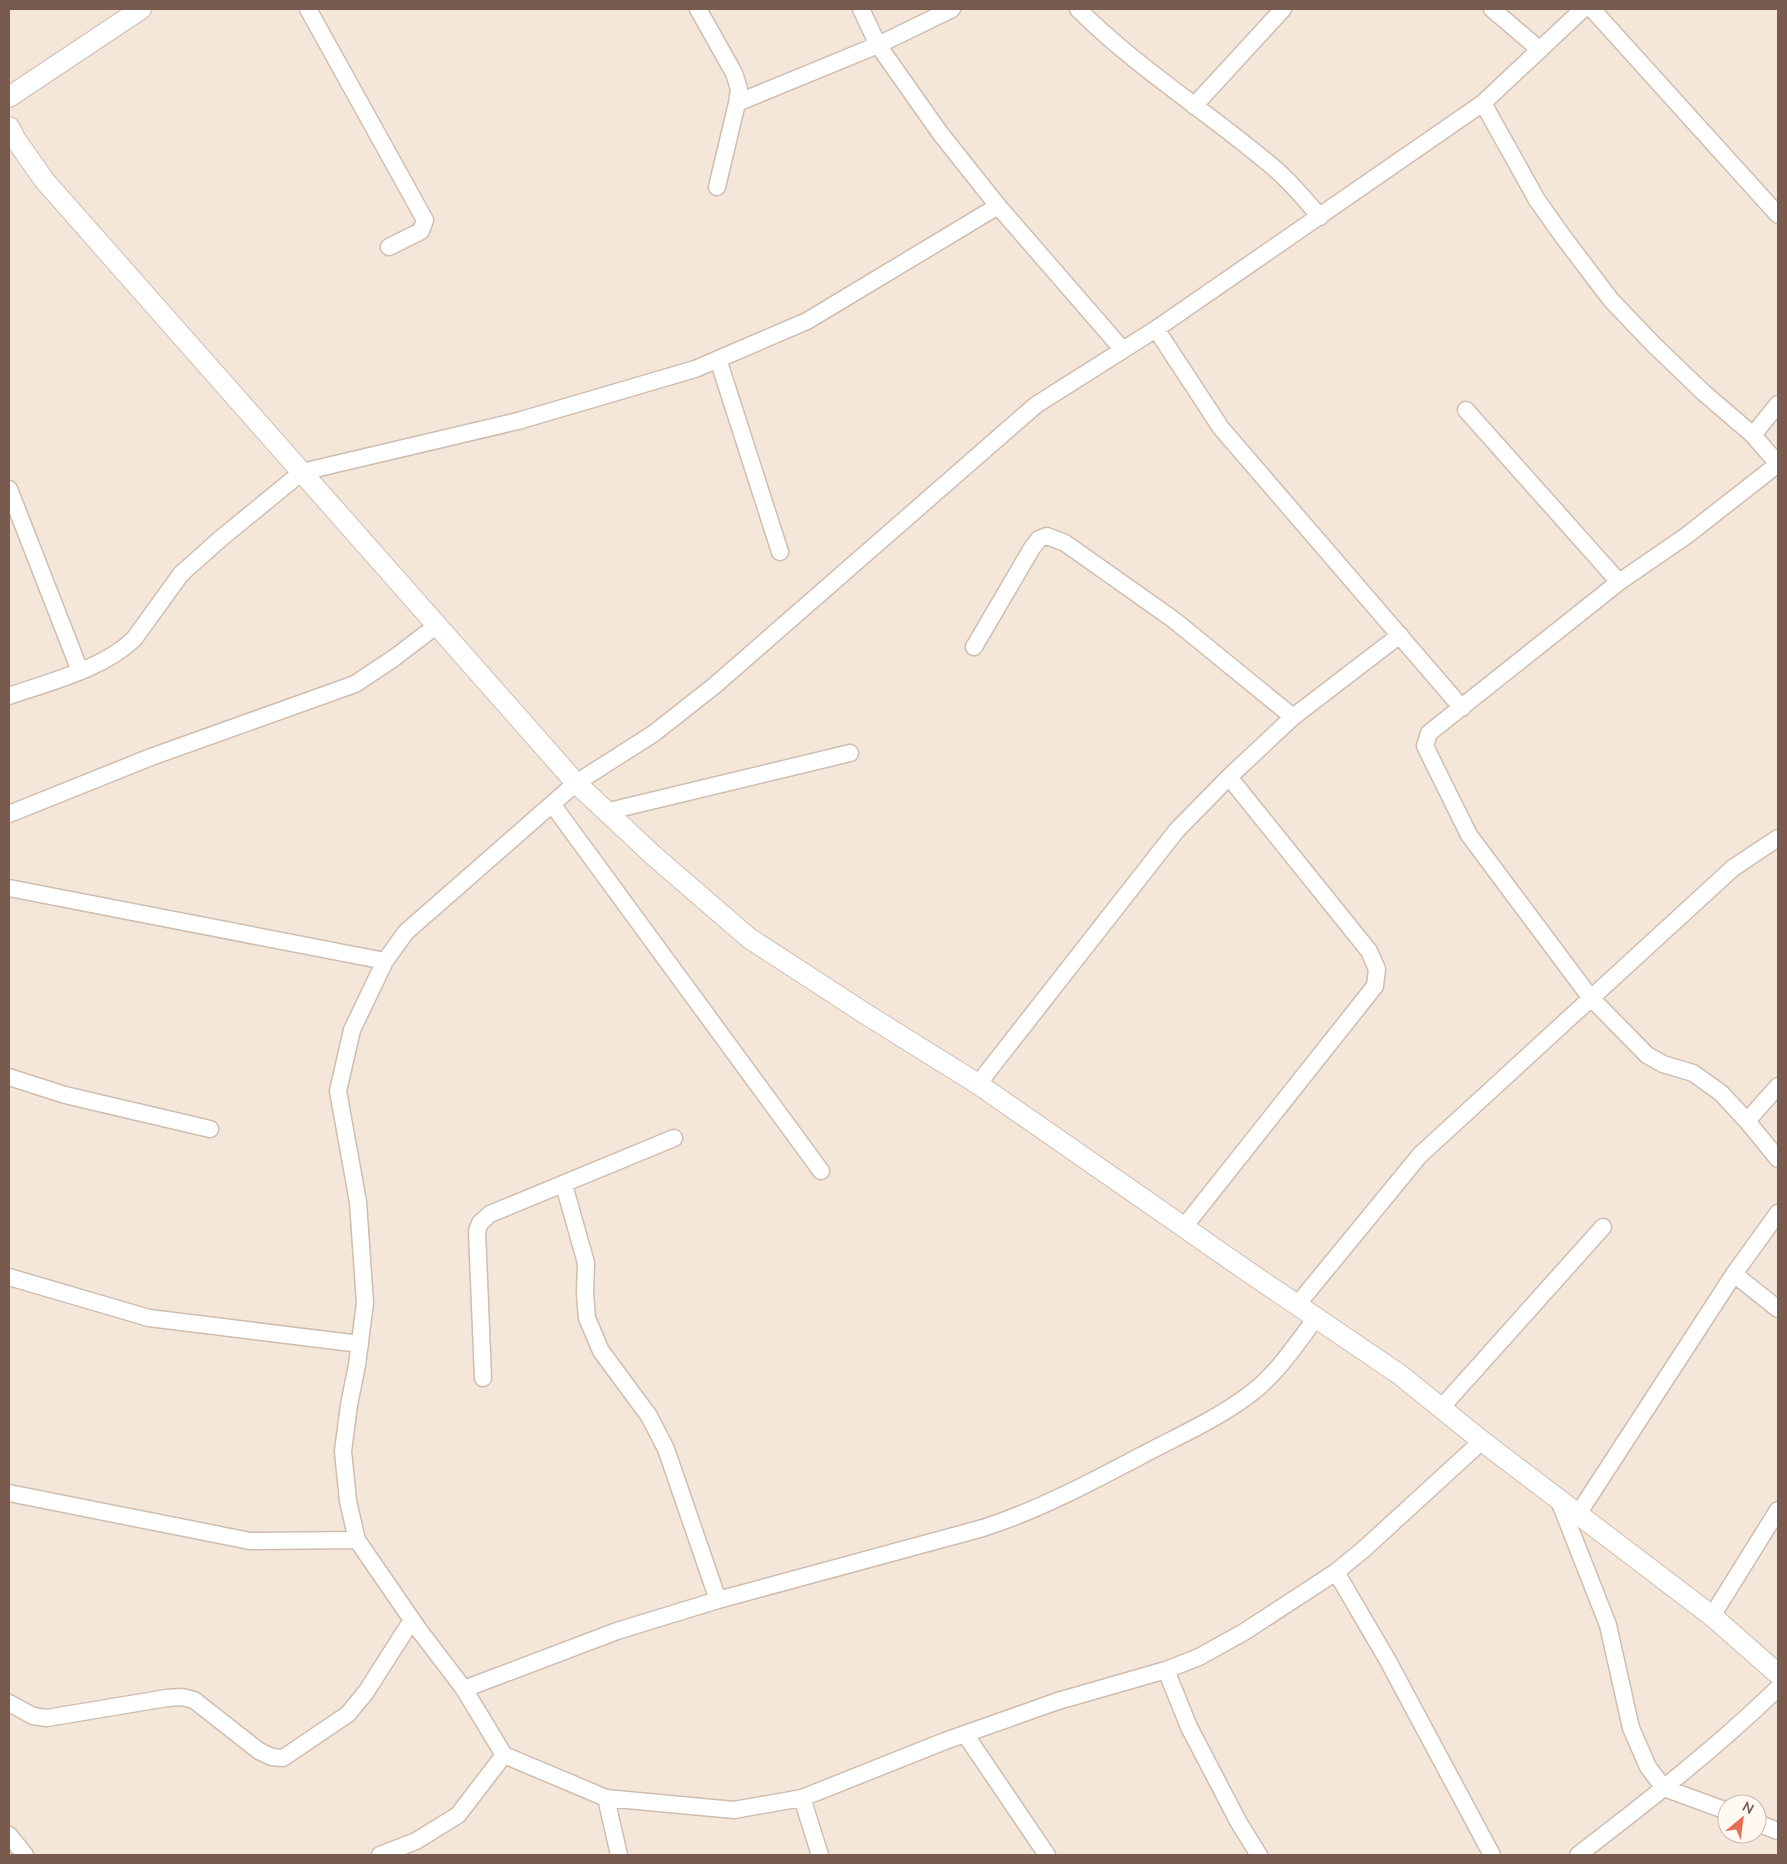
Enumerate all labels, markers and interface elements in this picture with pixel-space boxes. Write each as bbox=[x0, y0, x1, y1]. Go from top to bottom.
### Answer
north arrow bbox=[1717, 1794, 1767, 1844]
text: N bbox=[1739, 1797, 1757, 1819]

